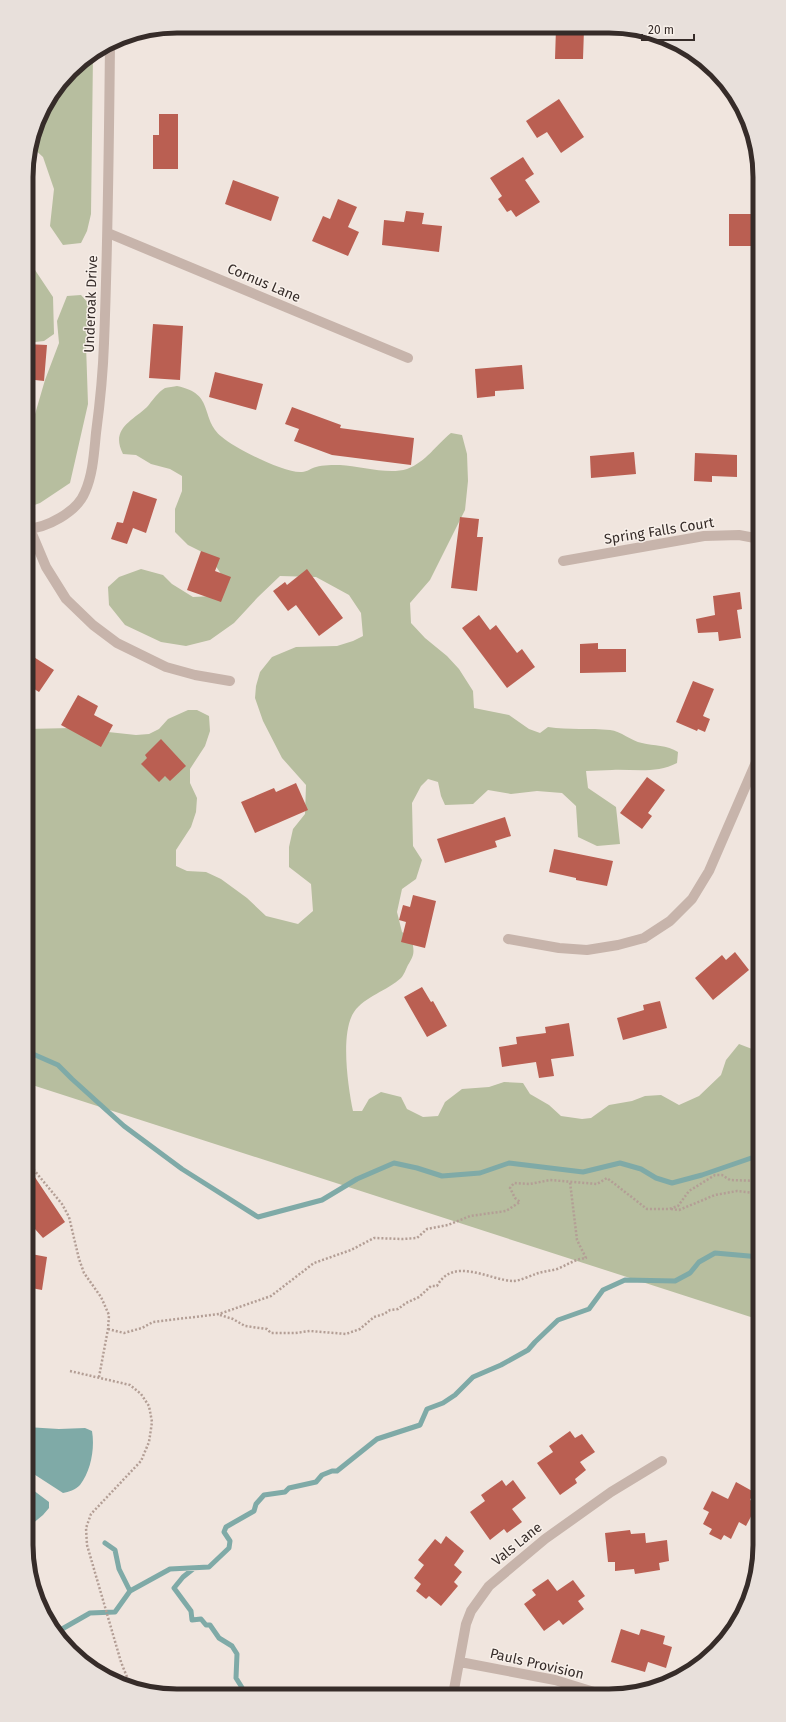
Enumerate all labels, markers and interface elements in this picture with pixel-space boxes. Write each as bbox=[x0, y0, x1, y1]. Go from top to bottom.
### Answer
scale bar bbox=[642, 16, 694, 42]
text: 20 m bbox=[648, 23, 674, 37]
street label: Underoak Drive bbox=[81, 255, 101, 353]
street label: Cornus Lane bbox=[225, 260, 303, 306]
street label: Spring Falls Court bbox=[603, 514, 716, 548]
street label: Vals Lane bbox=[489, 1519, 545, 1569]
street label: Pauls Provision bbox=[488, 1645, 586, 1683]

